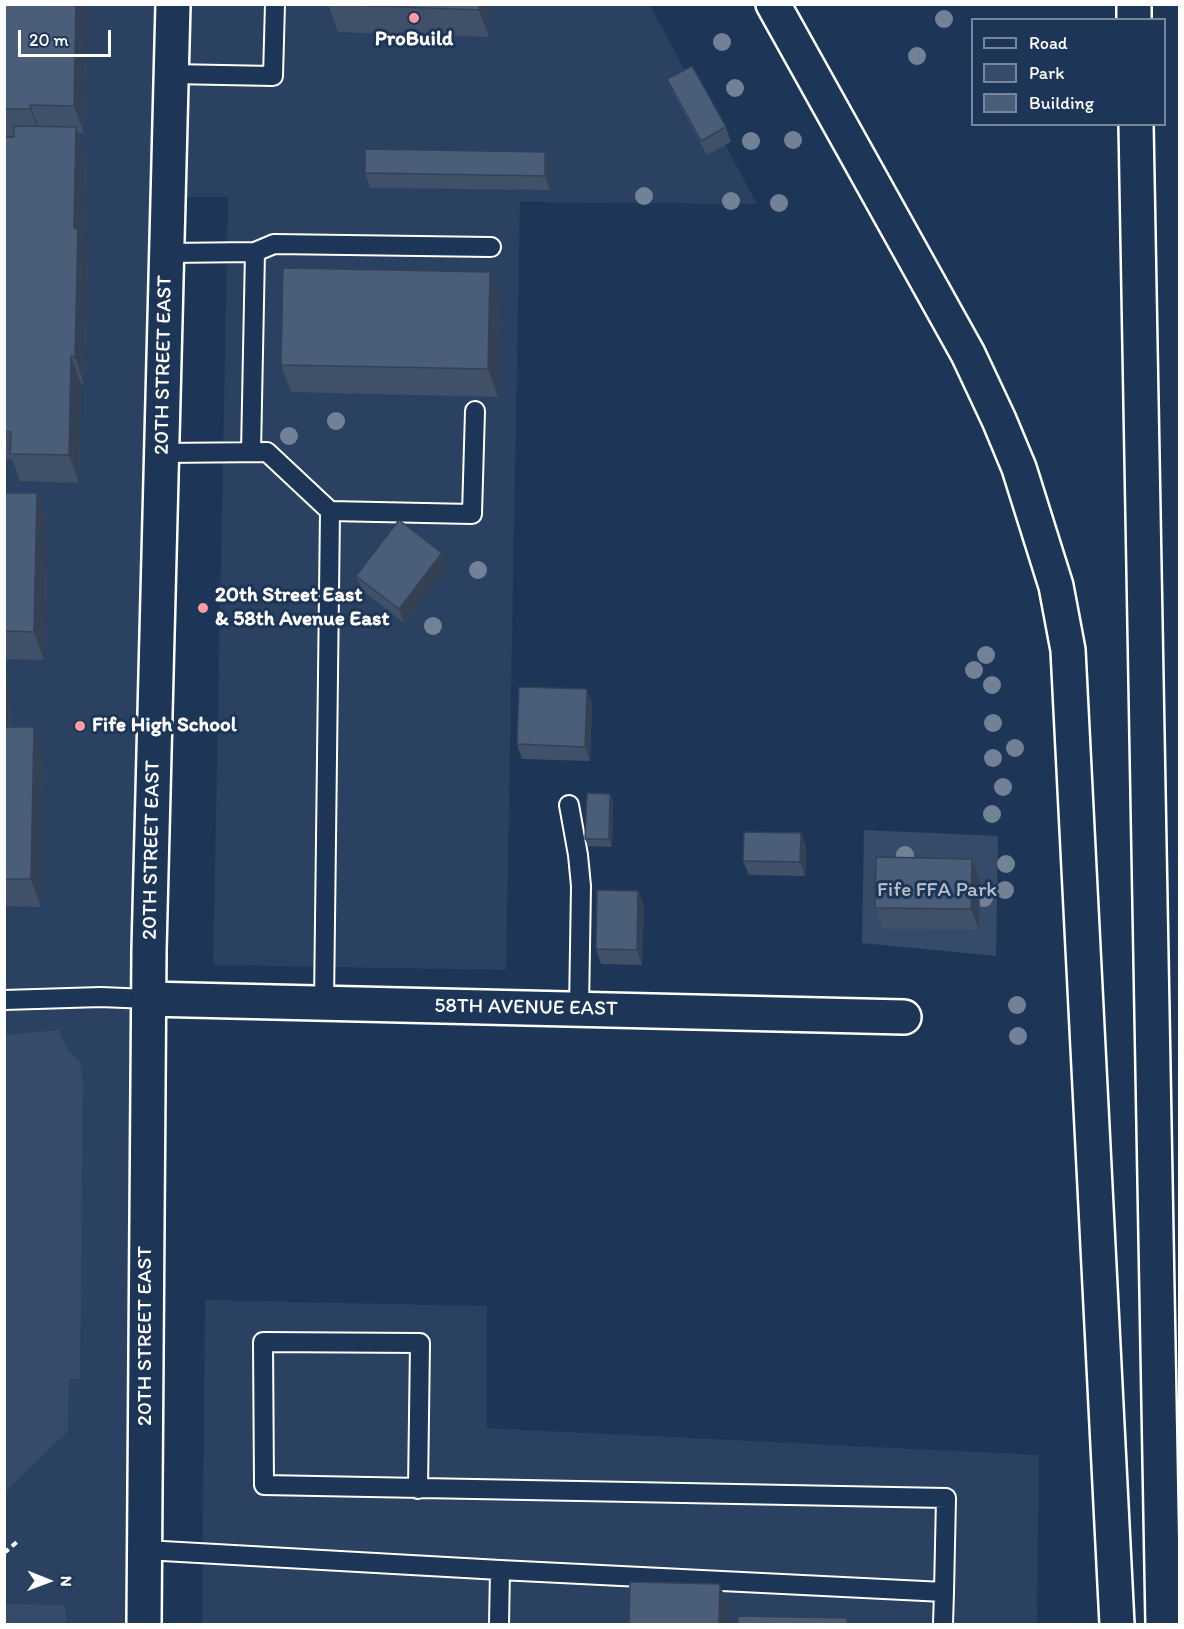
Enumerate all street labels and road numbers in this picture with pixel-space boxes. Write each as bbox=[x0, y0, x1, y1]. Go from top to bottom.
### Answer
street label: 20TH STREET EAST bbox=[150, 275, 178, 455]
street label: 20TH STREET EAST bbox=[138, 760, 166, 940]
street label: 58TH AVENUE EAST bbox=[434, 994, 618, 1022]
street label: 20TH STREET EAST bbox=[133, 1246, 159, 1426]

